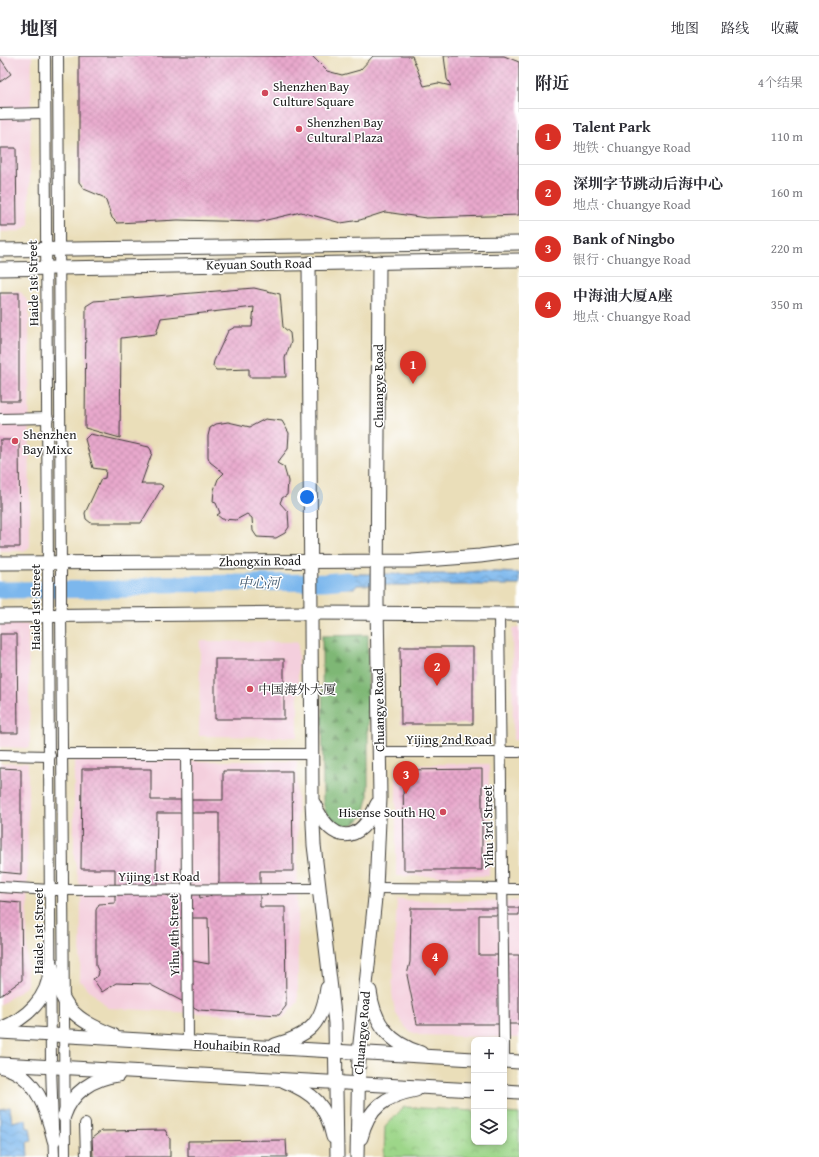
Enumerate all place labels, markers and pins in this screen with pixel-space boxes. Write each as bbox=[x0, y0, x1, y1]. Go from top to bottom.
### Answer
place label: Shenzhen Bay Culture Square bbox=[273, 77, 354, 111]
marker: Shenzhen Bay Culture Square bbox=[260, 88, 270, 98]
place label: Shenzhen Bay Cultural Plaza bbox=[307, 113, 384, 147]
marker: Shenzhen Bay Cultural Plaza bbox=[294, 124, 304, 134]
pin: 1 bbox=[400, 351, 426, 384]
place label: Shenzhen Bay Mixc bbox=[23, 425, 77, 459]
marker: Shenzhen Bay Mixc bbox=[10, 436, 20, 446]
pin: 2 bbox=[424, 653, 450, 686]
place label: 中国海外大厦 bbox=[258, 680, 336, 699]
marker: 中国海外大厦 bbox=[245, 684, 255, 694]
pin: 3 bbox=[393, 761, 419, 794]
place label: Hisense South HQ bbox=[339, 803, 436, 822]
marker: Hisense South HQ bbox=[438, 807, 448, 817]
pin: 4 bbox=[422, 943, 448, 976]

